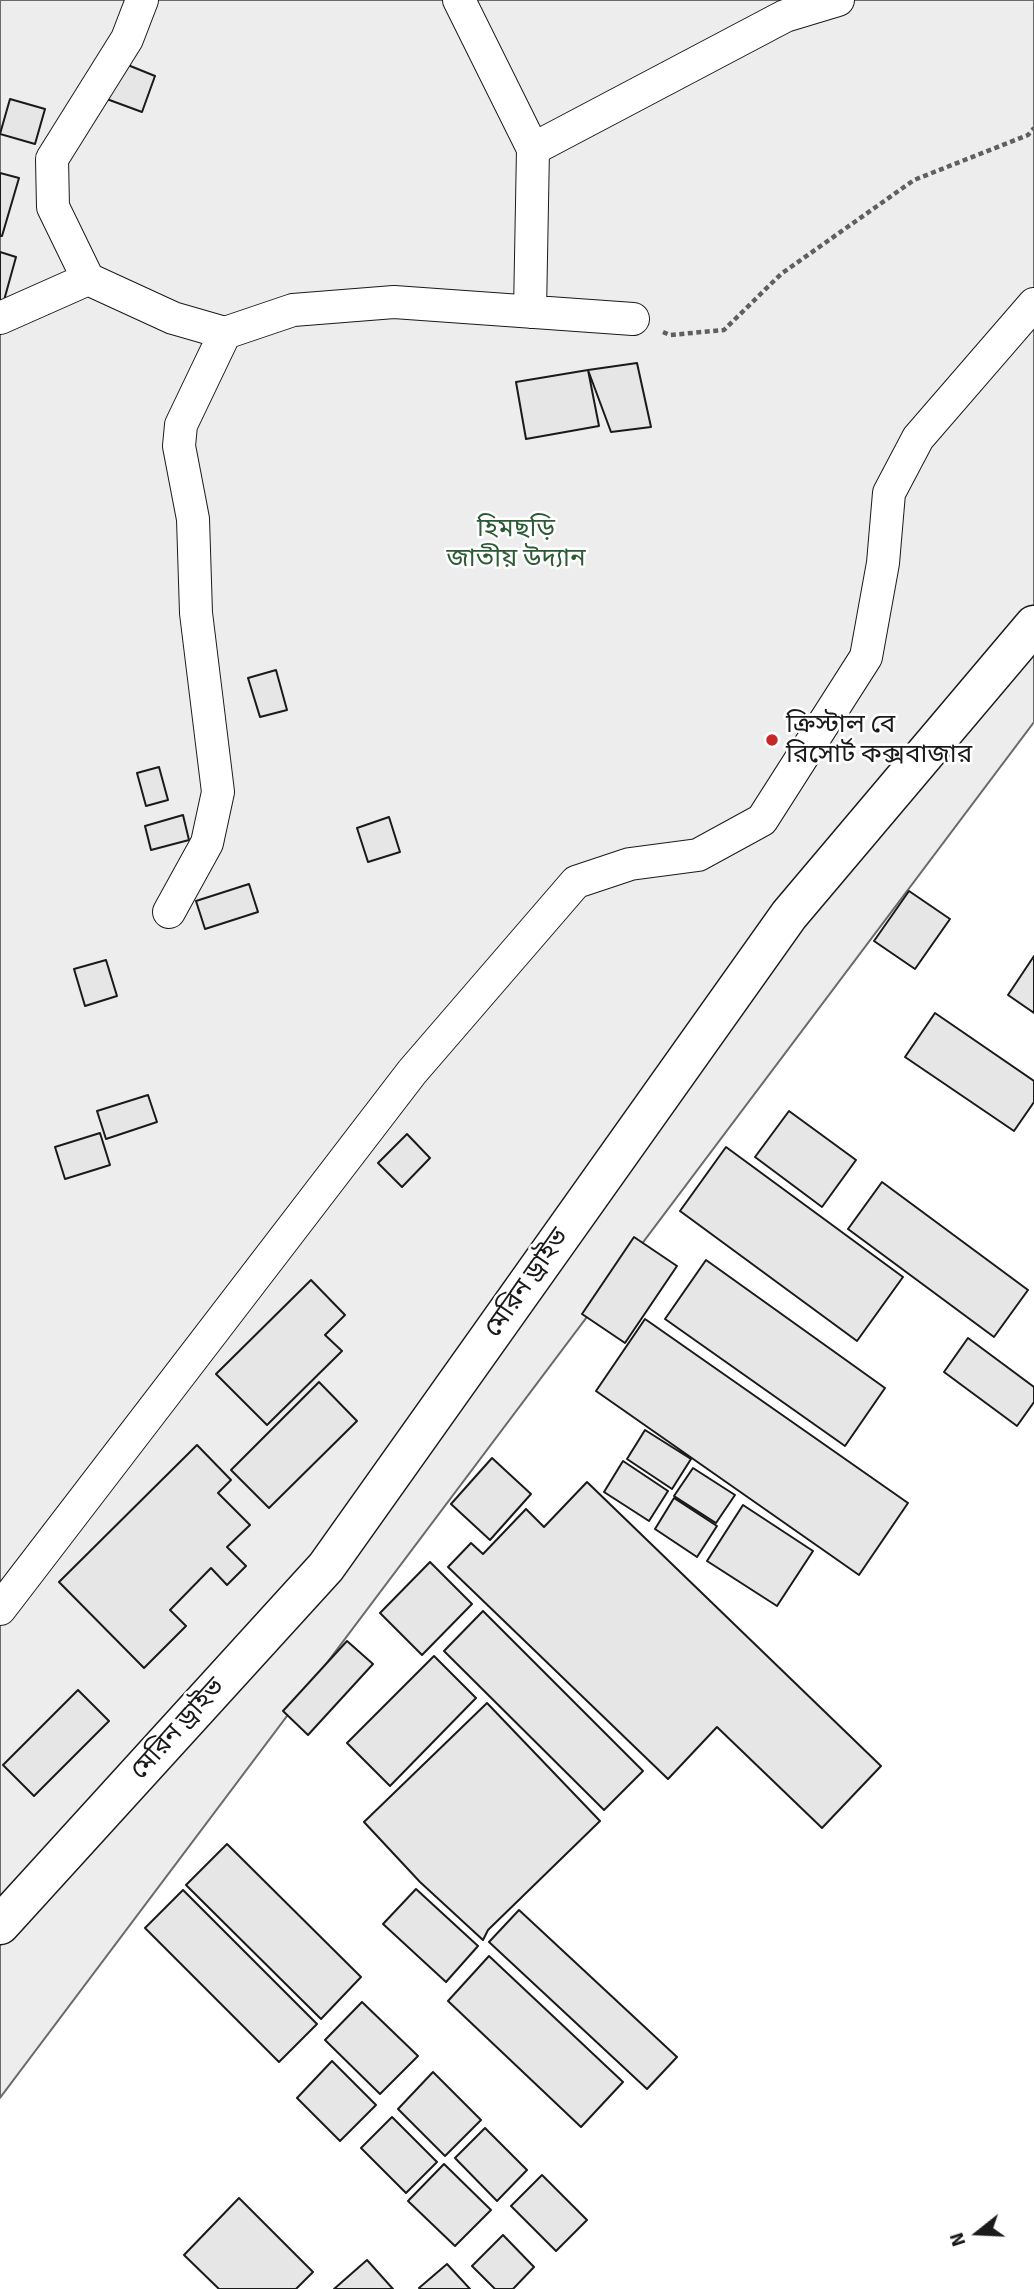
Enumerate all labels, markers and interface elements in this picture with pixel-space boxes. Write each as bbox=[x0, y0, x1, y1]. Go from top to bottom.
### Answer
park label: হিমছড়ি জাতীয় উদ্যান bbox=[446, 513, 586, 574]
place label: ক্রিস্টাল বে রিসোর্ট কক্সবাজার bbox=[786, 709, 972, 770]
marker: ক্রিস্টাল বে রিসোর্ট কক্সবাজার bbox=[764, 732, 780, 748]
street label: মেরিন ড্রাইভ bbox=[478, 1222, 576, 1344]
street label: মেরিন ড্রাইভ bbox=[124, 1672, 232, 1786]
north arrow bbox=[943, 2198, 1013, 2268]
text: N bbox=[945, 2229, 971, 2249]

